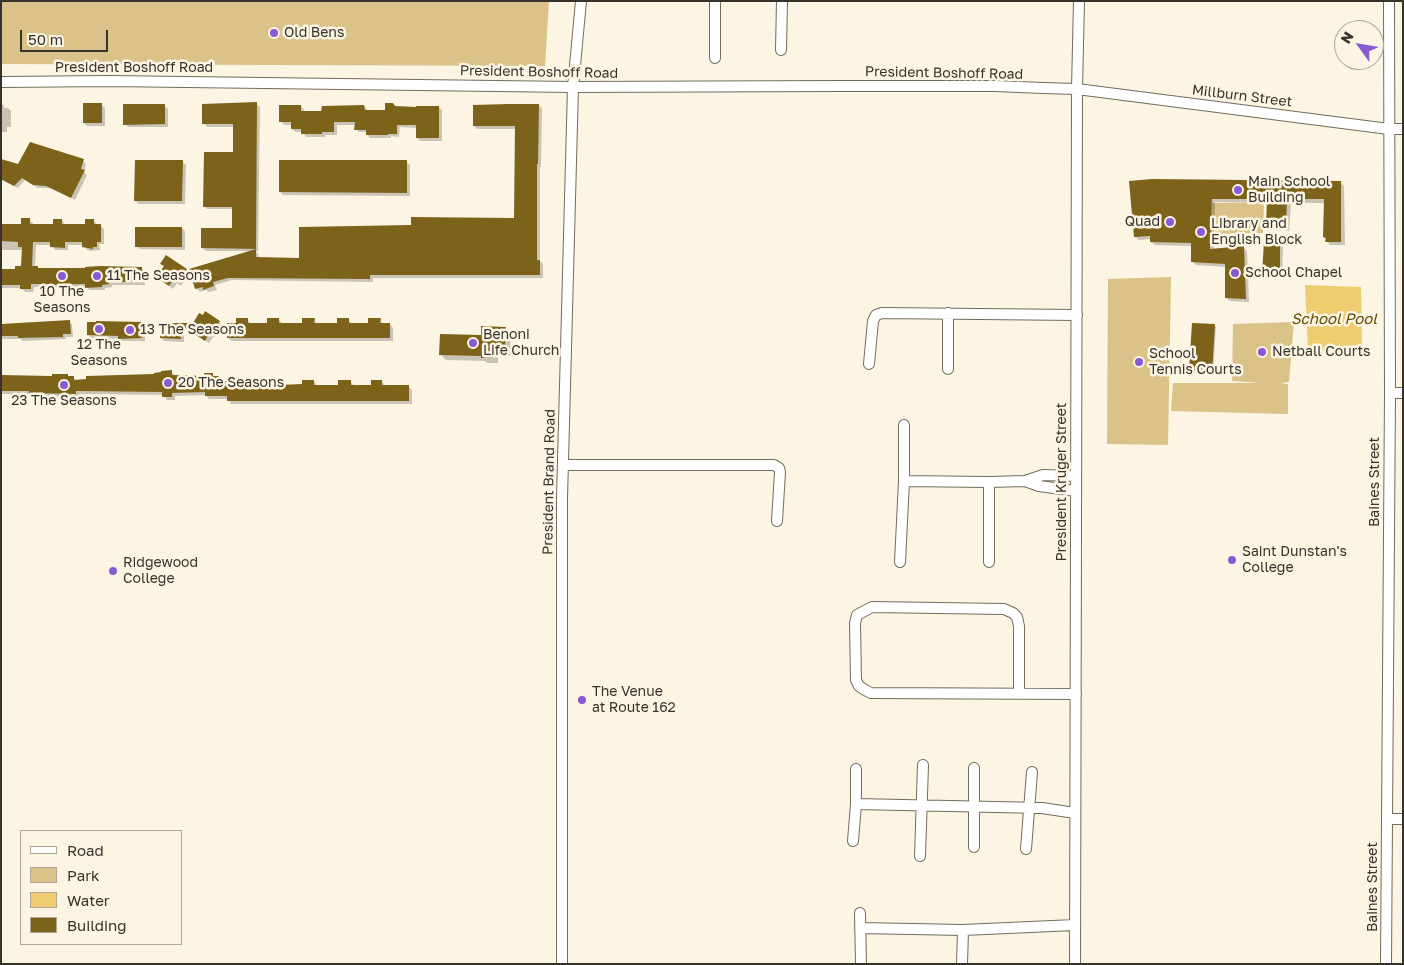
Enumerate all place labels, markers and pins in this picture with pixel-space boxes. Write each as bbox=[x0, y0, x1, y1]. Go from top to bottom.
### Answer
place label: Old Bens bbox=[284, 25, 344, 41]
marker: Old Bens bbox=[268, 27, 280, 39]
place label: Main School Building bbox=[1248, 174, 1330, 206]
marker: Main School Building bbox=[1232, 184, 1244, 196]
place label: Quad bbox=[1125, 214, 1160, 230]
marker: Quad bbox=[1164, 216, 1176, 228]
place label: Library and English Block bbox=[1211, 216, 1302, 248]
marker: Library and English Block bbox=[1195, 226, 1207, 238]
place label: School Chapel bbox=[1245, 265, 1342, 281]
marker: School Chapel bbox=[1229, 267, 1241, 279]
place label: 11 The Seasons bbox=[107, 268, 210, 284]
marker: 10 The Seasons bbox=[56, 270, 68, 282]
marker: 11 The Seasons bbox=[91, 270, 103, 282]
place label: 10 The Seasons bbox=[34, 284, 90, 316]
place label: 13 The Seasons bbox=[140, 322, 244, 338]
marker: 12 The Seasons bbox=[93, 323, 105, 335]
marker: 13 The Seasons bbox=[124, 324, 136, 336]
place label: Benoni Life Church bbox=[483, 327, 559, 360]
place label: 12 The Seasons bbox=[71, 337, 127, 370]
marker: Benoni Life Church bbox=[467, 337, 479, 349]
place label: Netball Courts bbox=[1272, 344, 1370, 360]
place label: School Tennis Courts bbox=[1149, 346, 1242, 378]
marker: Netball Courts bbox=[1256, 346, 1268, 358]
marker: School Tennis Courts bbox=[1133, 356, 1145, 368]
place label: 20 The Seasons bbox=[178, 375, 284, 391]
marker: 20 The Seasons bbox=[162, 377, 174, 389]
marker: 23 The Seasons bbox=[58, 379, 70, 391]
place label: 23 The Seasons bbox=[11, 393, 117, 409]
place label: Saint Dunstan's College bbox=[1242, 544, 1347, 576]
marker: Saint Dunstan's College bbox=[1226, 554, 1238, 566]
place label: Ridgewood College bbox=[123, 555, 198, 588]
marker: Ridgewood College bbox=[107, 565, 119, 577]
place label: The Venue at Route 162 bbox=[592, 684, 676, 716]
marker: The Venue at Route 162 bbox=[576, 694, 588, 706]

